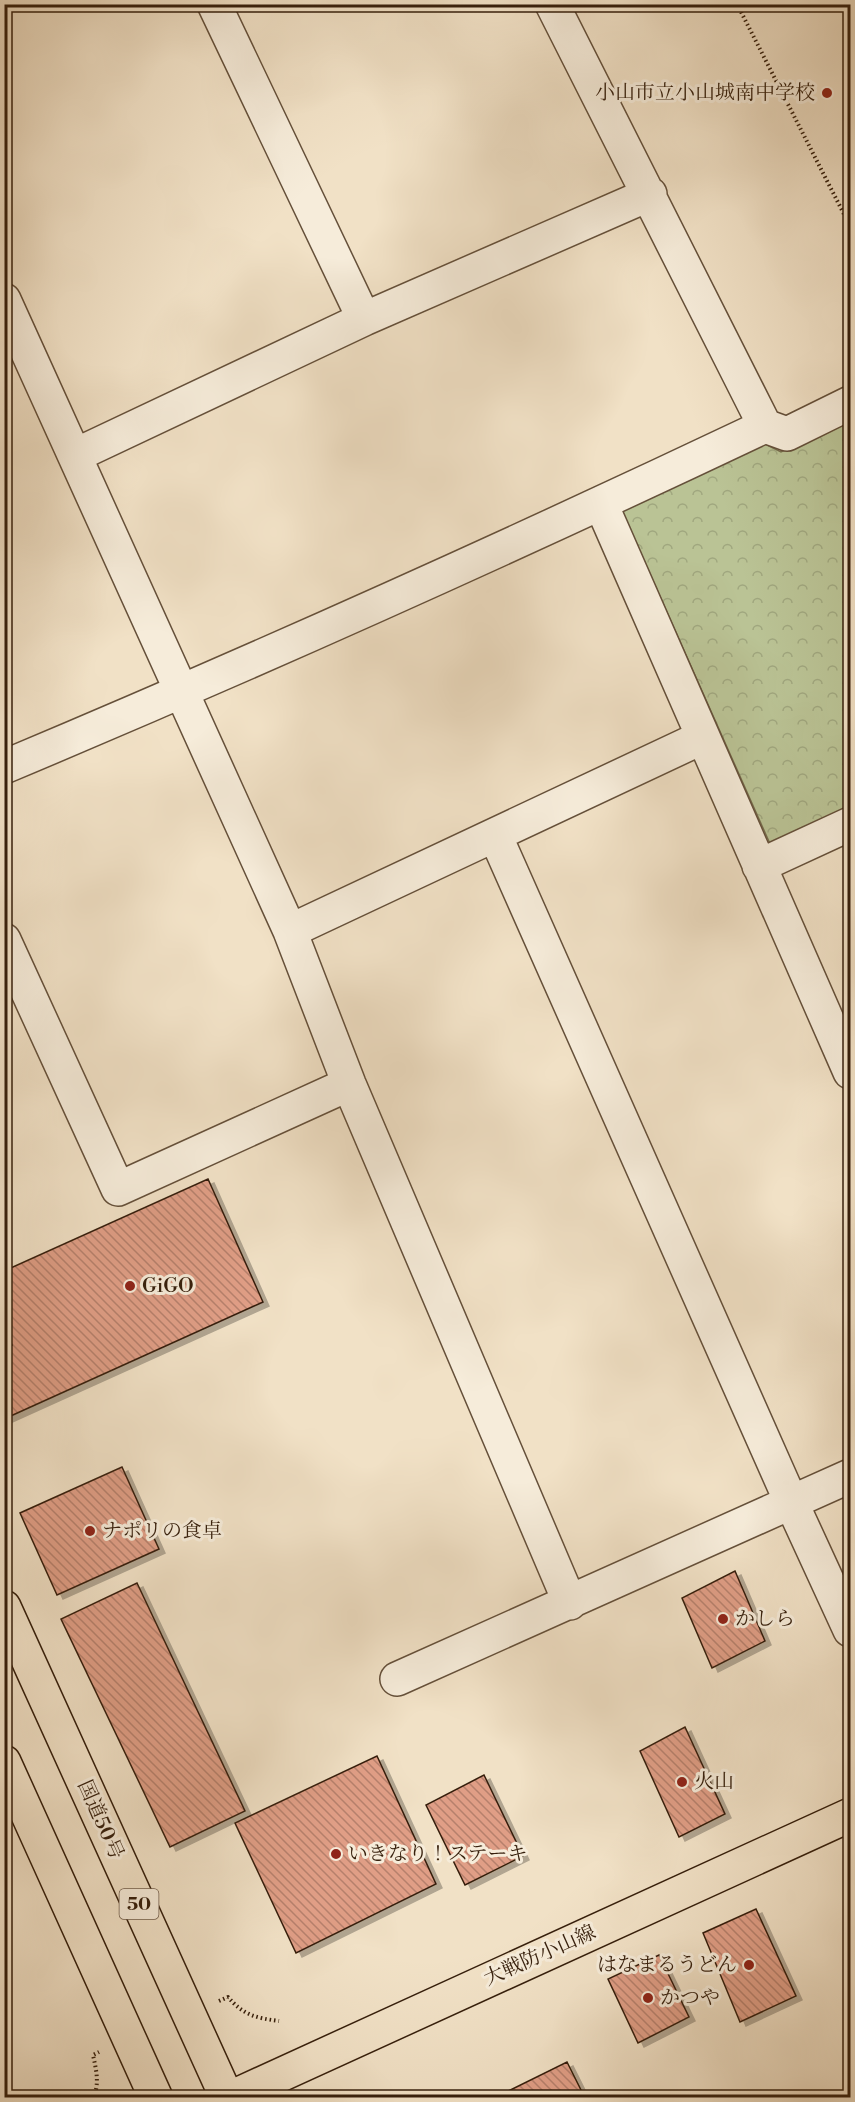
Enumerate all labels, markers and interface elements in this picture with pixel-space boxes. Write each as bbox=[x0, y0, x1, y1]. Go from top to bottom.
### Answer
place label: 小山市立小山城南中学校 bbox=[595, 81, 815, 106]
marker: 小山市立小山城南中学校 bbox=[820, 86, 834, 100]
place label: GiGO bbox=[142, 1274, 194, 1299]
marker: GiGO bbox=[123, 1279, 137, 1293]
place label: ナポリの食卓 bbox=[102, 1519, 222, 1544]
marker: ナポリの食卓 bbox=[83, 1524, 97, 1538]
place label: かしら bbox=[735, 1607, 795, 1632]
marker: かしら bbox=[716, 1612, 730, 1626]
place label: 火山 bbox=[694, 1770, 734, 1795]
marker: 火山 bbox=[675, 1775, 689, 1789]
street label: 国道50号 bbox=[71, 1776, 129, 1864]
place label: いきなり！ステーキ bbox=[348, 1842, 528, 1867]
marker: いきなり！ステーキ bbox=[329, 1847, 343, 1861]
road number: 50 bbox=[120, 1889, 158, 1919]
street label: 大戦防小山線 bbox=[480, 1920, 600, 1992]
place label: はなまるうどん bbox=[597, 1953, 737, 1978]
marker: はなまるうどん bbox=[742, 1958, 756, 1972]
place label: かつや bbox=[660, 1986, 720, 2011]
marker: かつや bbox=[641, 1991, 655, 2005]

